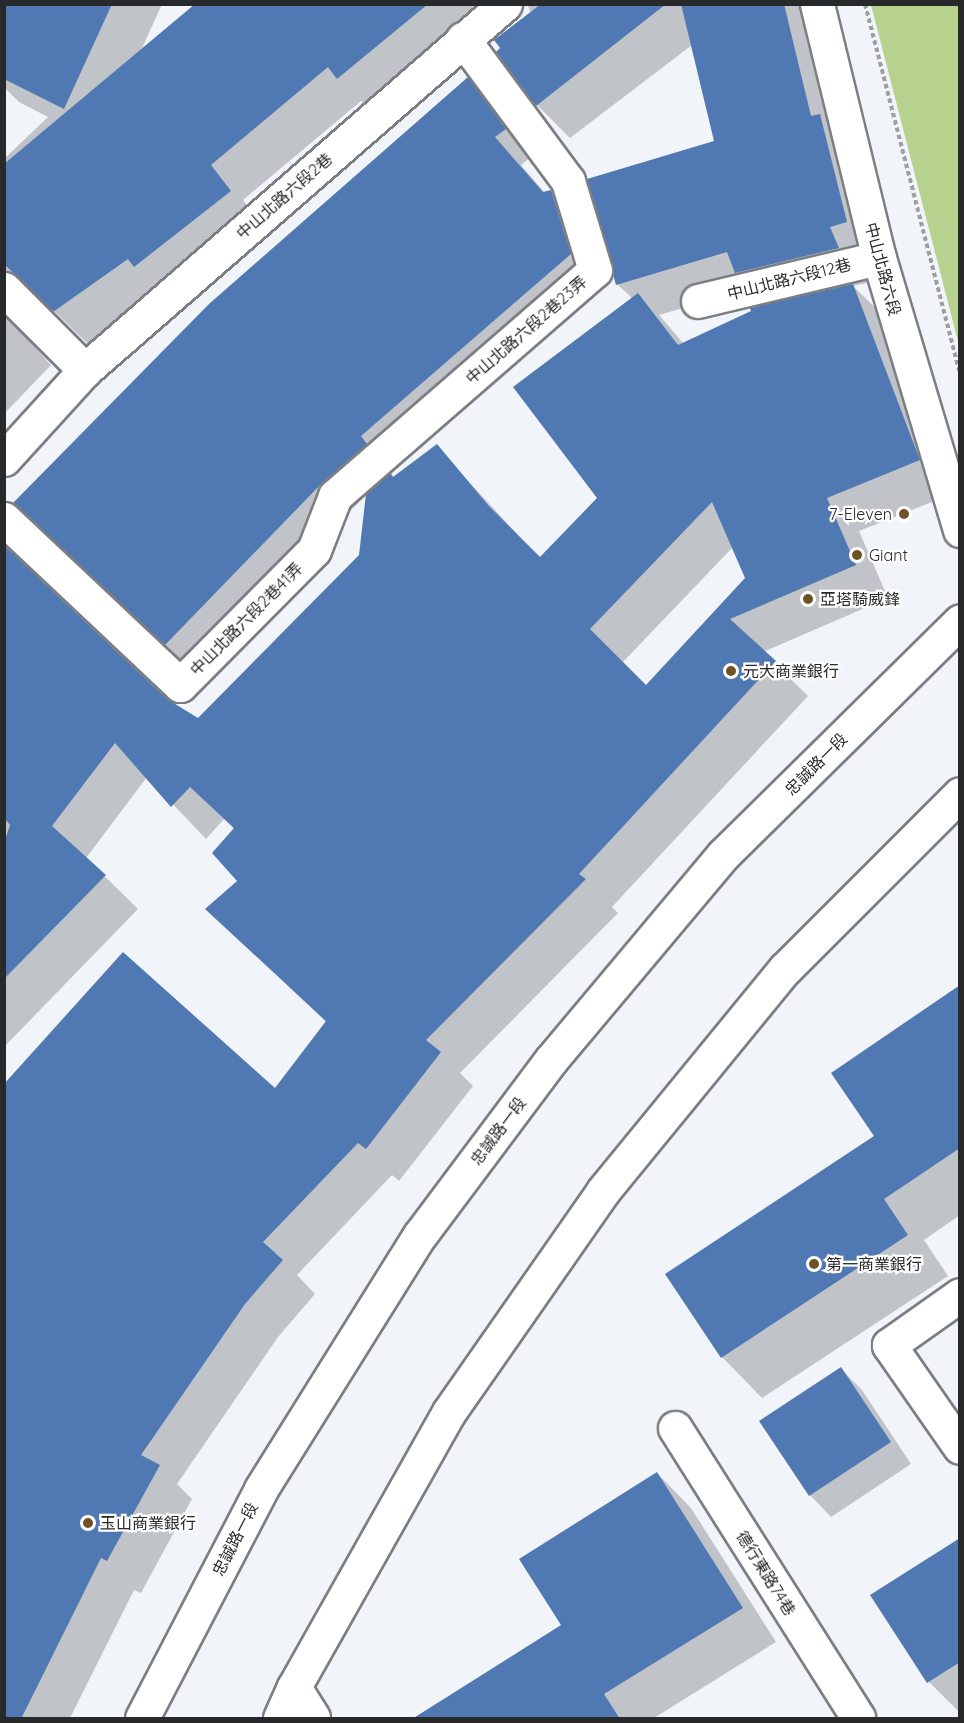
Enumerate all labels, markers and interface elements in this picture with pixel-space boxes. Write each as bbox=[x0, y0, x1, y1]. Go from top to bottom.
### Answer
street label: 中山北路六段2巷 bbox=[232, 149, 336, 243]
street label: 中山北路六段 bbox=[861, 220, 905, 318]
street label: 中山北路六段12巷 bbox=[725, 254, 853, 304]
street label: 中山北路六段2巷23弄 bbox=[462, 272, 590, 388]
place label: 7-Eleven bbox=[829, 504, 892, 524]
marker: 7-Eleven bbox=[897, 507, 911, 521]
place label: Giant bbox=[869, 545, 908, 565]
marker: Giant bbox=[850, 548, 864, 562]
street label: 中山北路六段2巷41弄 bbox=[186, 559, 306, 679]
place label: 亞塔騎威鋒 bbox=[820, 589, 900, 609]
marker: 亞塔騎威鋒 bbox=[801, 592, 815, 606]
place label: 元大商業銀行 bbox=[743, 661, 839, 681]
marker: 元大商業銀行 bbox=[724, 664, 738, 678]
street label: 忠誠路一段 bbox=[781, 729, 851, 799]
street label: 忠誠路一段 bbox=[466, 1093, 530, 1169]
place label: 第一商業銀行 bbox=[826, 1254, 922, 1274]
marker: 第一商業銀行 bbox=[807, 1257, 821, 1271]
street label: 忠誠路一段 bbox=[208, 1499, 262, 1579]
place label: 玉山商業銀行 bbox=[100, 1513, 196, 1533]
marker: 玉山商業銀行 bbox=[81, 1516, 95, 1530]
street label: 德行東路74巷 bbox=[732, 1527, 800, 1619]

